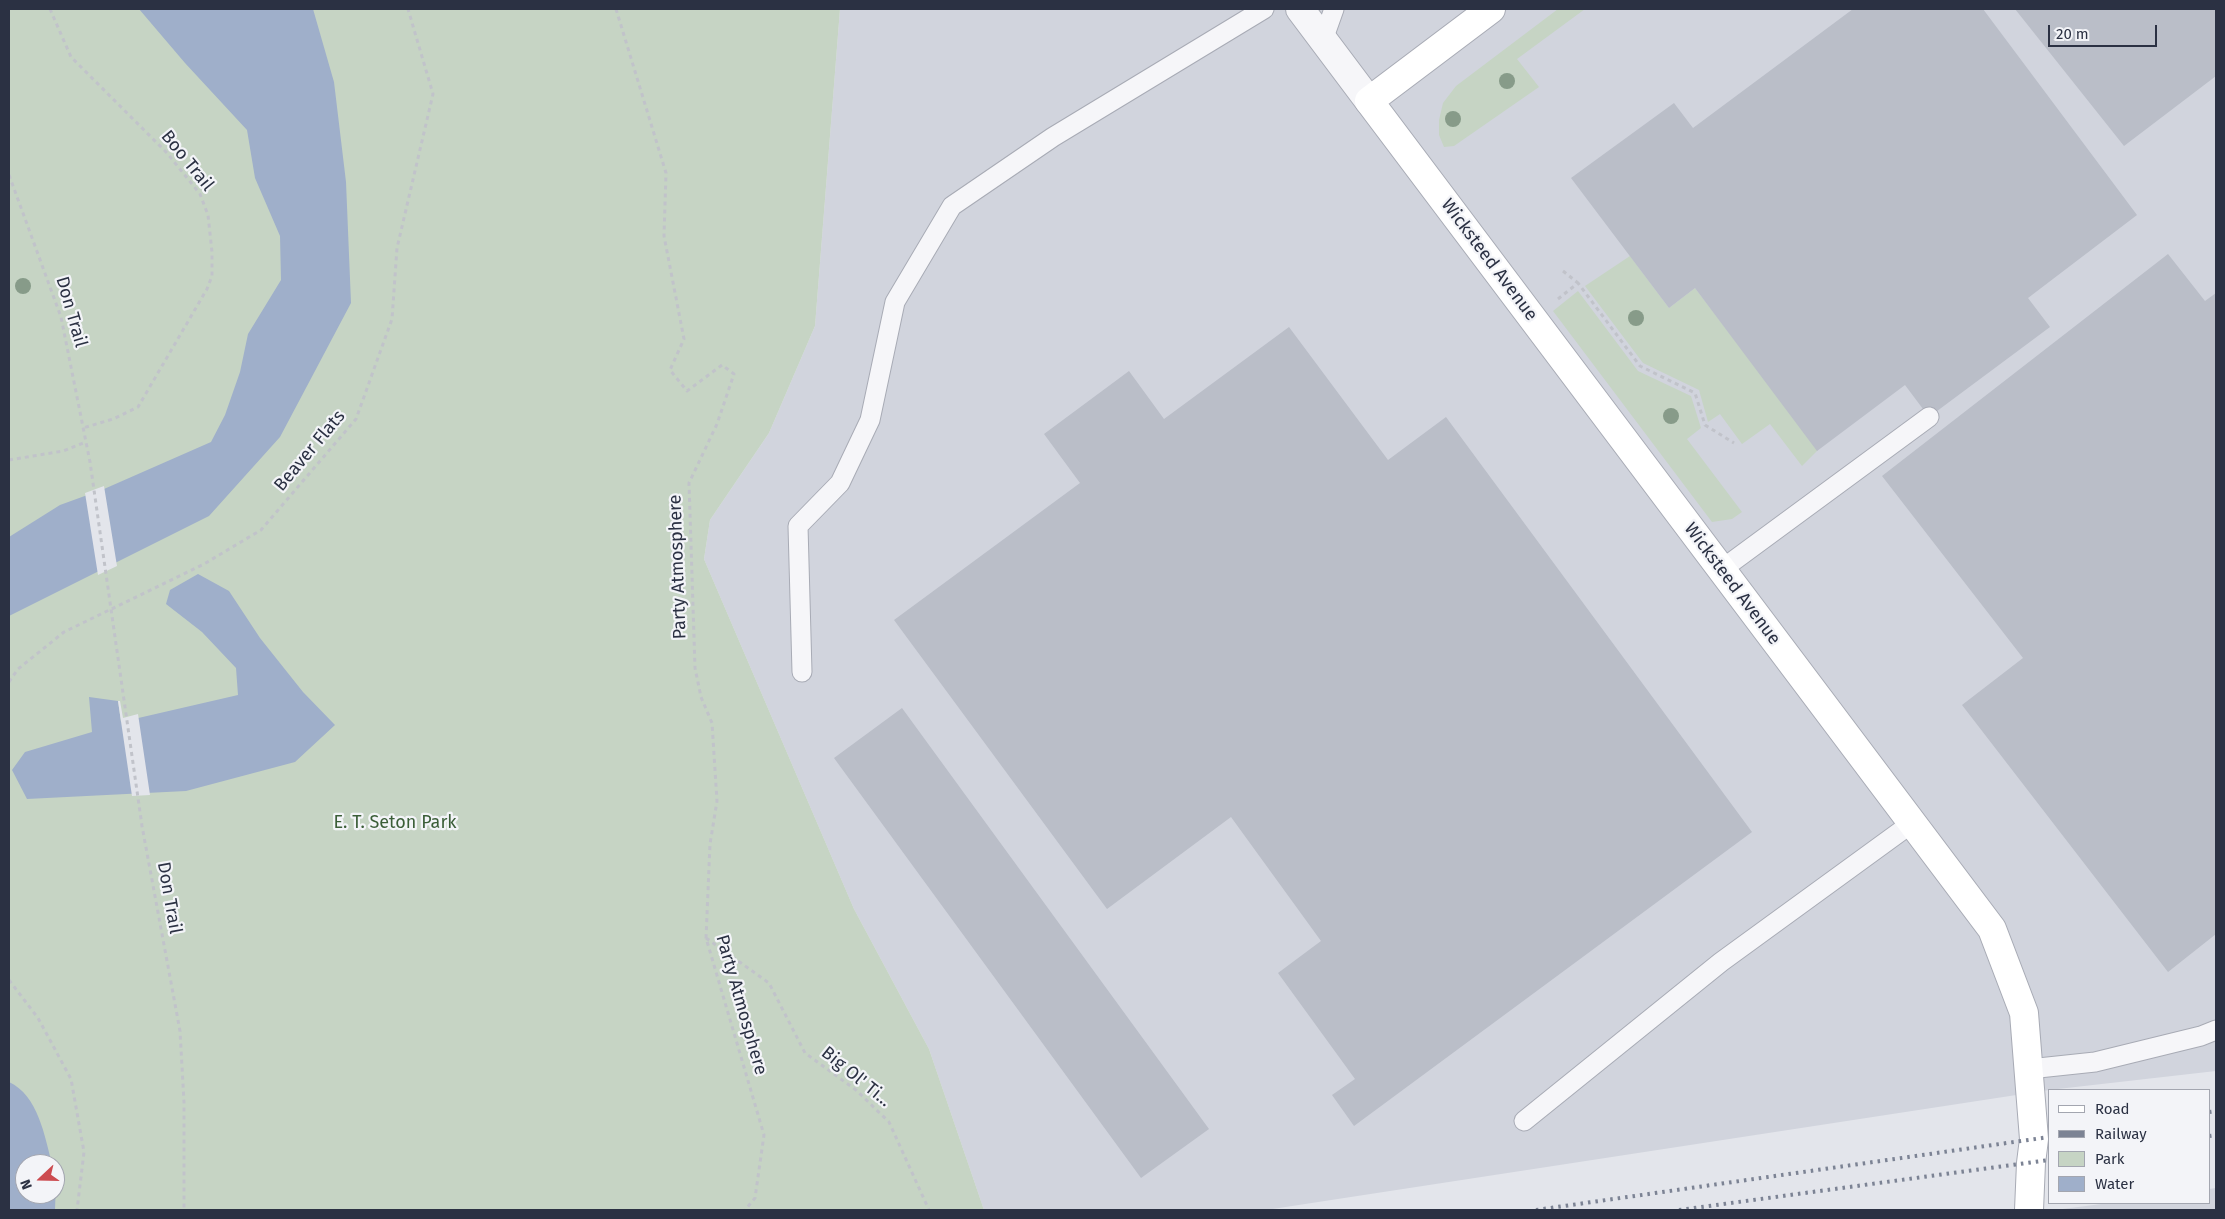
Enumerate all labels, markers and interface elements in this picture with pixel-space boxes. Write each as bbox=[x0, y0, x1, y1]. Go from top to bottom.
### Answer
scale bar bbox=[2050, 15, 2159, 47]
text: 20 m bbox=[2056, 25, 2089, 43]
street label: Boo Trail bbox=[156, 126, 218, 196]
street label: Wicksteed Avenue bbox=[1436, 195, 1542, 325]
street label: Don Trail bbox=[51, 274, 91, 350]
street label: Beaver Flats bbox=[270, 406, 350, 496]
street label: Party Atmosphere bbox=[665, 494, 691, 640]
street label: Wicksteed Avenue bbox=[1679, 519, 1785, 649]
park label: E. T. Seton Park bbox=[333, 812, 457, 834]
street label: Don Trail bbox=[152, 860, 186, 936]
street label: Party Atmosphere bbox=[711, 932, 771, 1078]
street label: Big Ol' Ti... bbox=[817, 1042, 895, 1112]
legend bbox=[2048, 1089, 2210, 1204]
text: Road bbox=[2095, 1100, 2130, 1118]
text: Railway bbox=[2095, 1125, 2147, 1143]
text: Park bbox=[2095, 1150, 2125, 1168]
north arrow bbox=[15, 1154, 65, 1204]
text: Water bbox=[2095, 1175, 2134, 1193]
text: N bbox=[17, 1177, 36, 1192]

